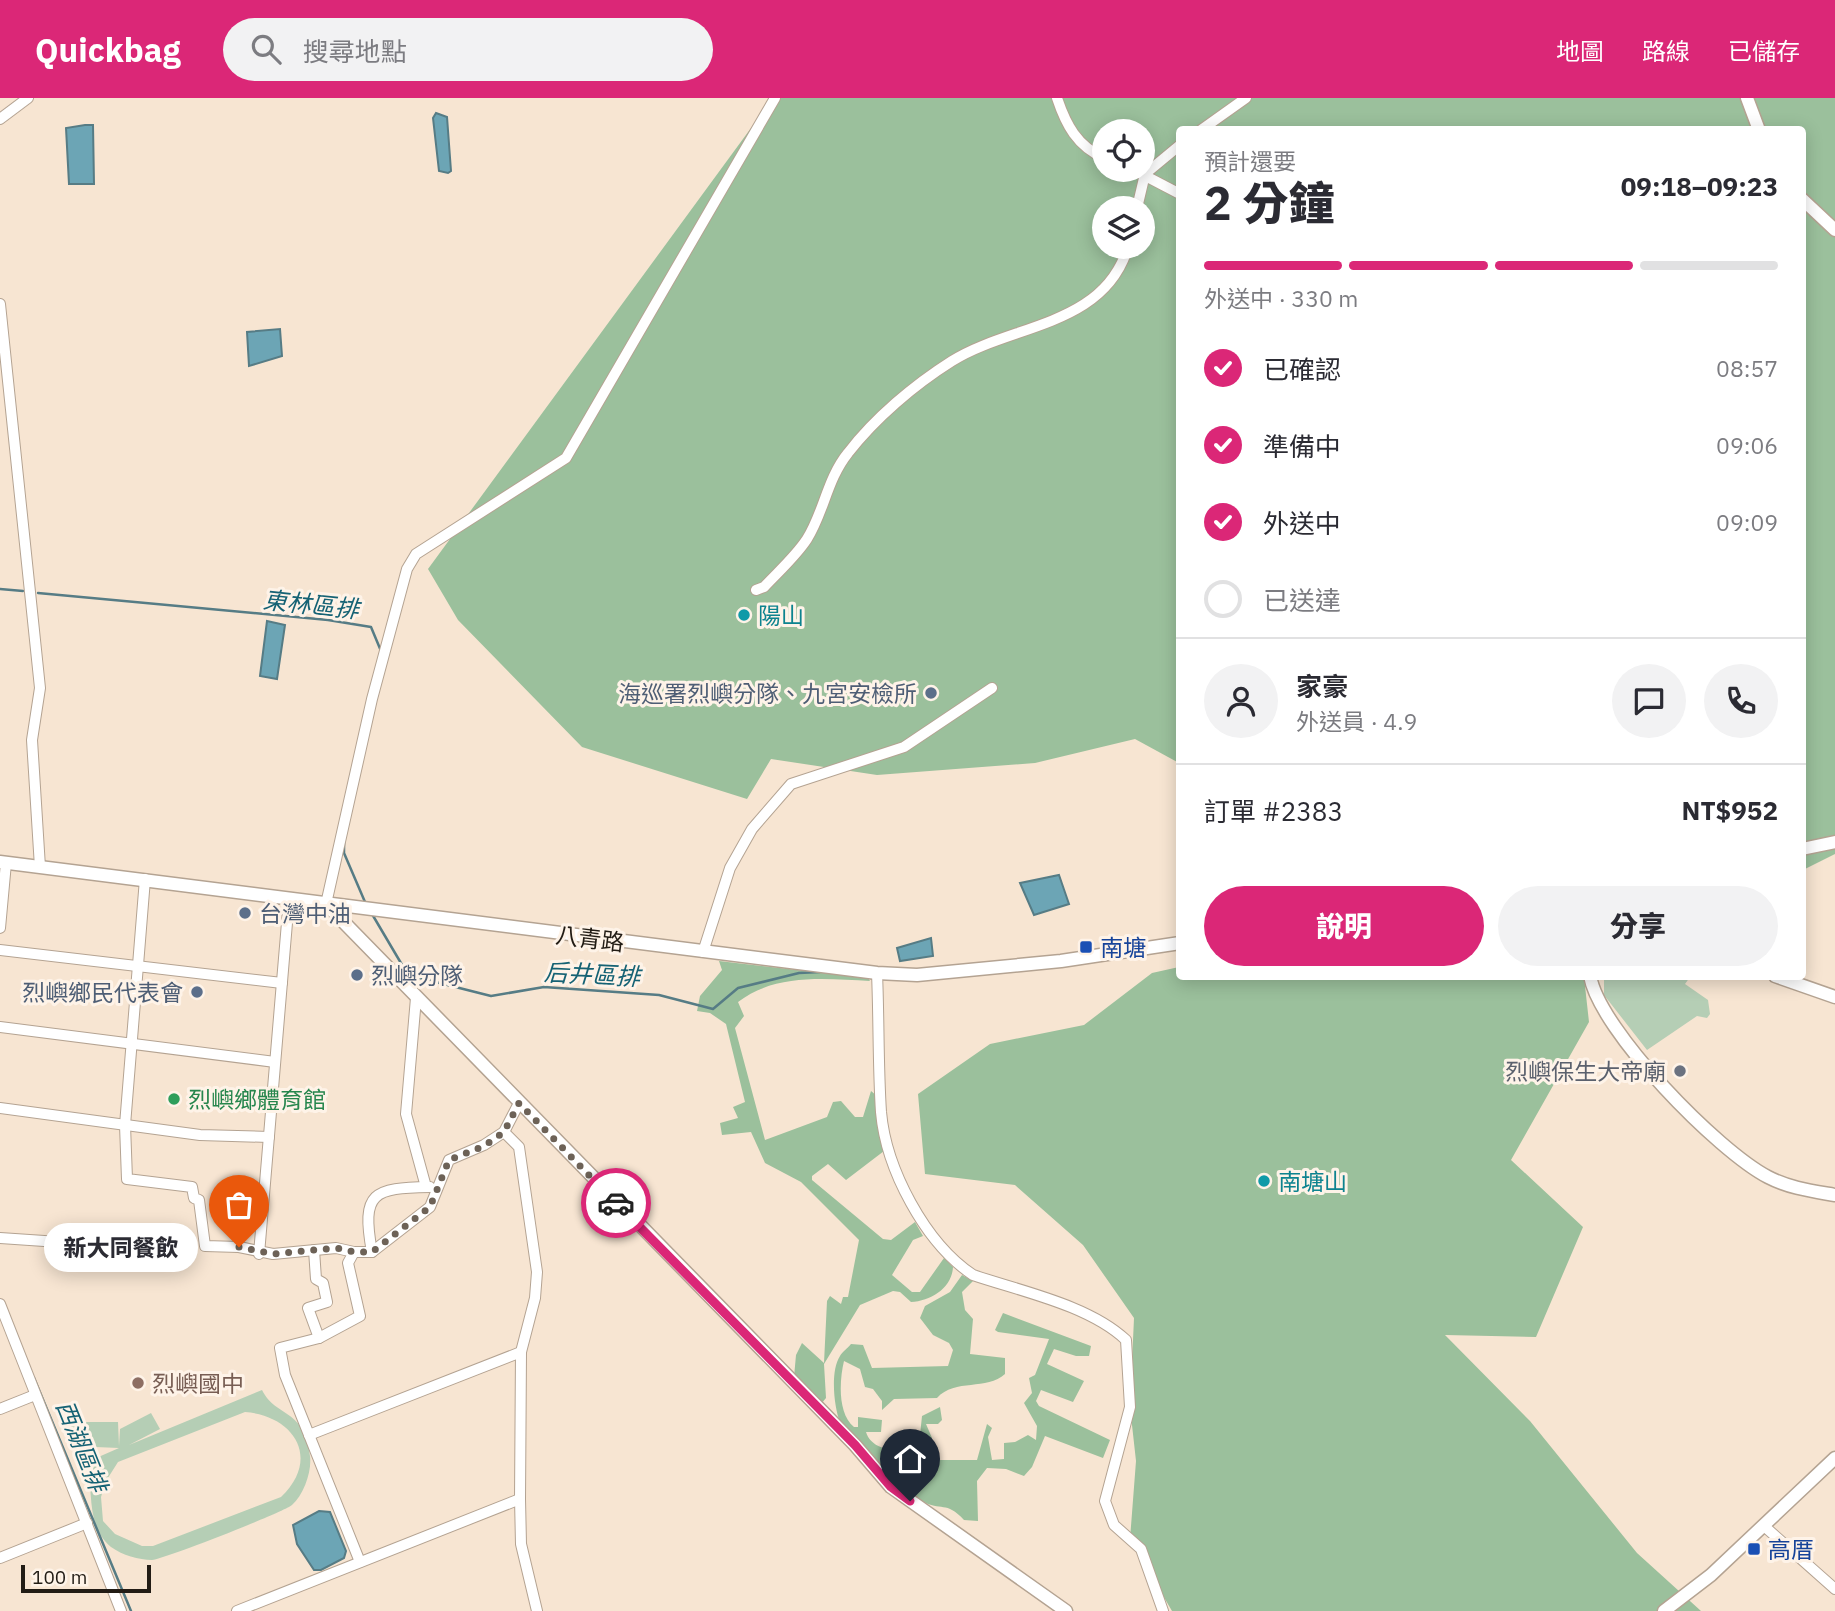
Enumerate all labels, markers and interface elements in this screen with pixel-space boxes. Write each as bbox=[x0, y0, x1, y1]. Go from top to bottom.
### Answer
search box bbox=[223, 18, 713, 81]
text: Quickbag bbox=[35, 28, 181, 71]
icon: search bbox=[247, 30, 285, 68]
text: 搜尋地點 bbox=[303, 34, 407, 68]
text: 地圖 bbox=[1556, 35, 1604, 67]
text: 路線 bbox=[1642, 35, 1690, 67]
text: 已儲存 bbox=[1728, 35, 1800, 67]
map controls bbox=[1092, 119, 1155, 259]
button: locate bbox=[1092, 119, 1155, 182]
text: 預計還要 bbox=[1204, 146, 1296, 176]
text: 09:18–09:23 bbox=[1621, 169, 1778, 203]
text: 2 分鐘 bbox=[1204, 173, 1334, 233]
button: layers bbox=[1092, 196, 1155, 259]
text: 外送中 · 330 m bbox=[1204, 283, 1358, 313]
icon: check bbox=[1204, 349, 1242, 387]
text: 已確認 bbox=[1263, 352, 1341, 386]
text: 08:57 bbox=[1716, 353, 1778, 383]
icon: check bbox=[1204, 426, 1242, 464]
text: 準備中 bbox=[1263, 429, 1341, 463]
text: 09:06 bbox=[1716, 430, 1778, 460]
icon: check bbox=[1204, 503, 1242, 541]
text: 外送中 bbox=[1263, 506, 1341, 540]
text: 09:09 bbox=[1716, 507, 1778, 537]
water label: 東林區排 bbox=[262, 583, 363, 625]
text: 已送達 bbox=[1263, 583, 1341, 617]
place label: 陽山 bbox=[758, 600, 804, 630]
marker: 陽山 bbox=[736, 607, 752, 623]
button: person bbox=[1204, 664, 1278, 738]
button: chat bbox=[1612, 664, 1686, 738]
button: phone bbox=[1704, 664, 1778, 738]
text: 家豪 bbox=[1296, 669, 1348, 703]
place label: 海巡署烈嶼分隊、九宮安檢所 bbox=[618, 678, 917, 708]
marker: 海巡署烈嶼分隊、九宮安檢所 bbox=[923, 685, 939, 701]
text: 外送員 · 4.9 bbox=[1296, 706, 1417, 736]
text: NT$952 bbox=[1682, 793, 1778, 827]
text: 訂單 #2383 bbox=[1204, 794, 1343, 828]
button: 說明 bbox=[1204, 886, 1484, 966]
button: 分享 bbox=[1498, 886, 1778, 966]
place label: 台灣中油 bbox=[259, 898, 351, 928]
marker: 台灣中油 bbox=[237, 905, 253, 921]
street label: 八青路 bbox=[554, 919, 626, 957]
place label: 南塘 bbox=[1100, 932, 1146, 962]
marker: 南塘 bbox=[1078, 939, 1094, 955]
water label: 后井區排 bbox=[543, 956, 644, 993]
place label: 烈嶼分隊 bbox=[371, 960, 463, 990]
marker: 烈嶼分隊 bbox=[349, 967, 365, 983]
place label: 烈嶼鄉民代表會 bbox=[22, 977, 183, 1007]
marker: 烈嶼鄉民代表會 bbox=[189, 984, 205, 1000]
place label: 烈嶼保生大帝廟 bbox=[1505, 1056, 1666, 1086]
marker: 烈嶼保生大帝廟 bbox=[1672, 1063, 1688, 1079]
place label: 烈嶼鄉體育館 bbox=[188, 1084, 326, 1114]
marker: 烈嶼鄉體育館 bbox=[166, 1091, 182, 1107]
place label: 南塘山 bbox=[1278, 1166, 1347, 1196]
courier bbox=[581, 1168, 651, 1238]
marker: 南塘山 bbox=[1256, 1173, 1272, 1189]
pin bbox=[209, 1175, 269, 1247]
icon: car bbox=[597, 1184, 635, 1222]
icon: bag bbox=[220, 1186, 258, 1224]
callout: 新大同餐飲 bbox=[43, 1222, 197, 1272]
text: 新大同餐飲 bbox=[64, 1232, 179, 1262]
place label: 烈嶼國中 bbox=[152, 1368, 244, 1398]
marker: 烈嶼國中 bbox=[130, 1375, 146, 1391]
water label: 西湖區排 bbox=[49, 1396, 116, 1499]
pin bbox=[880, 1429, 940, 1501]
icon: home bbox=[891, 1440, 929, 1478]
place label: 高厝 bbox=[1768, 1534, 1814, 1564]
marker: 高厝 bbox=[1746, 1541, 1762, 1557]
scale bar bbox=[21, 1562, 150, 1594]
text: 100 m bbox=[32, 1565, 87, 1589]

